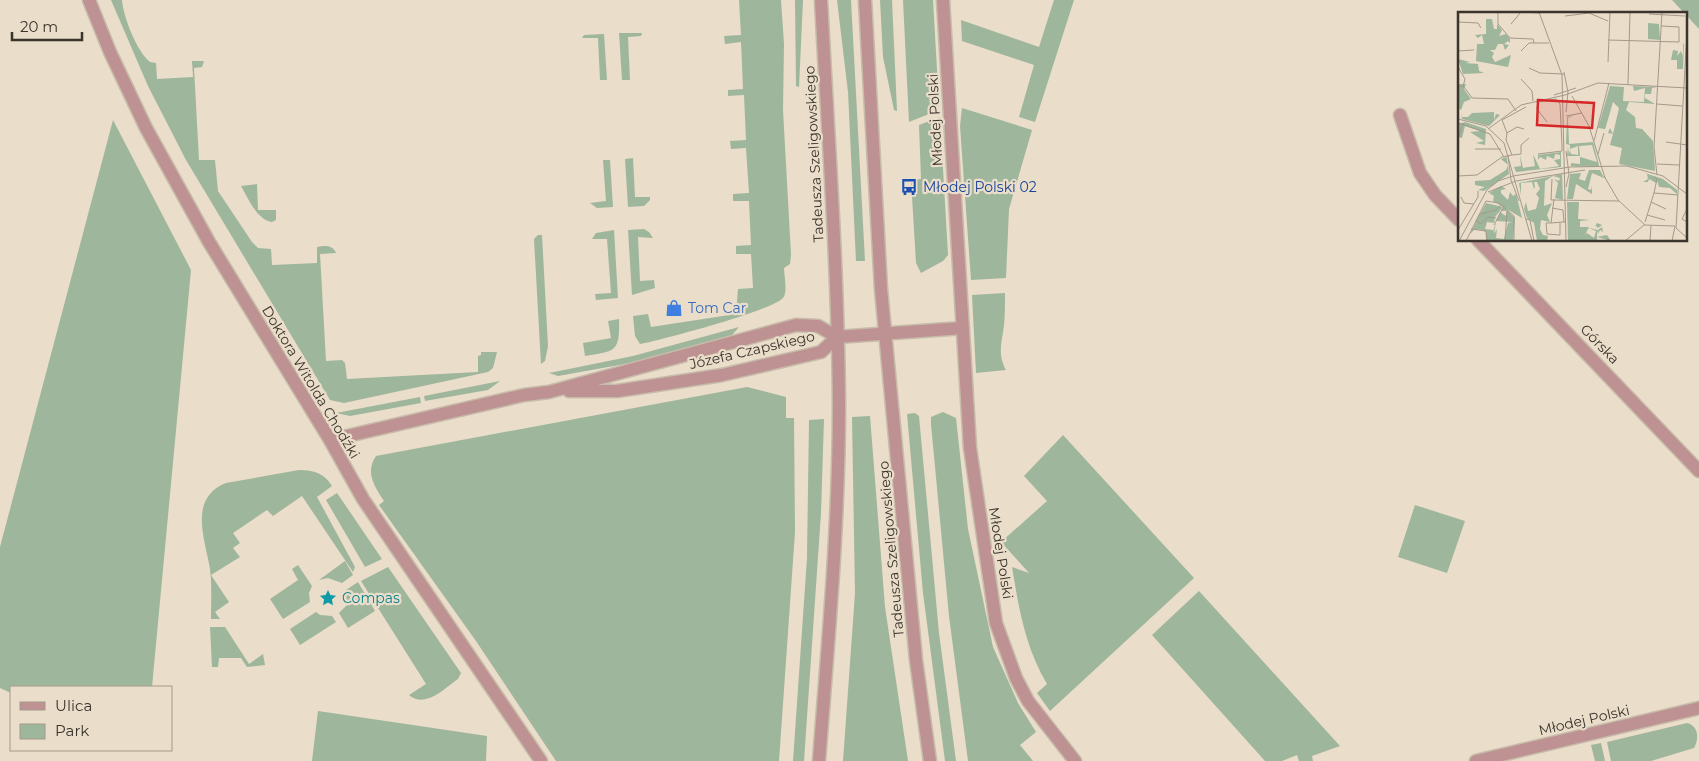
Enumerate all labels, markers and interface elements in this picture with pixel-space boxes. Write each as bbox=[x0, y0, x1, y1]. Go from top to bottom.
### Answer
scale bar bbox=[12, 10, 82, 42]
inset map bbox=[1458, 12, 1686, 241]
text: 20 m bbox=[20, 17, 58, 36]
street label: Tadeusza Szeligowskiego bbox=[800, 65, 828, 243]
street label: Młodej Polski bbox=[924, 73, 946, 167]
bus stop icon: Młodej Polski 02 bbox=[899, 177, 919, 197]
place label: Młodej Polski 02 bbox=[923, 178, 1037, 196]
shop icon: Tom Car bbox=[664, 298, 684, 318]
place label: Tom Car bbox=[688, 299, 747, 317]
street label: Doktora Witolda Chodźki bbox=[258, 302, 364, 462]
street label: Górska bbox=[1577, 320, 1623, 368]
street label: Józefa Czapskiego bbox=[687, 327, 817, 373]
street label: Tadeusza Szeligowskiego bbox=[874, 460, 908, 638]
street label: Młodej Polski bbox=[985, 506, 1017, 600]
place icon: Compas bbox=[318, 588, 338, 608]
place label: Compas bbox=[342, 589, 400, 607]
legend bbox=[10, 686, 172, 751]
text: Ulica bbox=[55, 696, 92, 715]
street label: Młodej Polski bbox=[1537, 701, 1631, 739]
text: Park bbox=[55, 721, 89, 740]

